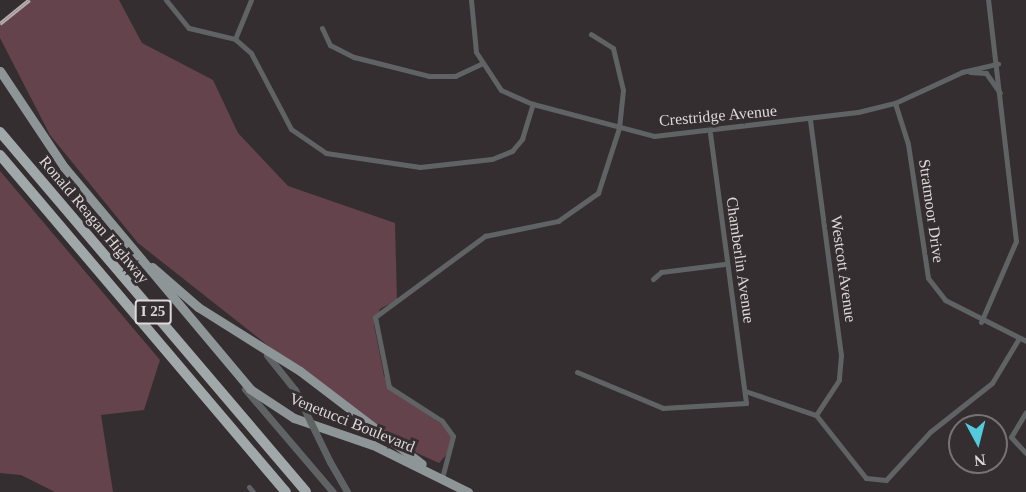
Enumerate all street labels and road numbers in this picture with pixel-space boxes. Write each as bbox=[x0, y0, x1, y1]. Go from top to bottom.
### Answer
street label: Crestridge Avenue bbox=[658, 101, 778, 131]
street label: Ronald Reagan Highway bbox=[35, 152, 153, 288]
street label: Stratmoor Drive bbox=[914, 158, 948, 264]
street label: Chamberlin Avenue bbox=[722, 195, 758, 325]
street label: Westcott Avenue bbox=[826, 214, 860, 324]
road number: I 25 bbox=[134, 300, 172, 324]
street label: Venetucci Boulevard bbox=[286, 389, 418, 457]

